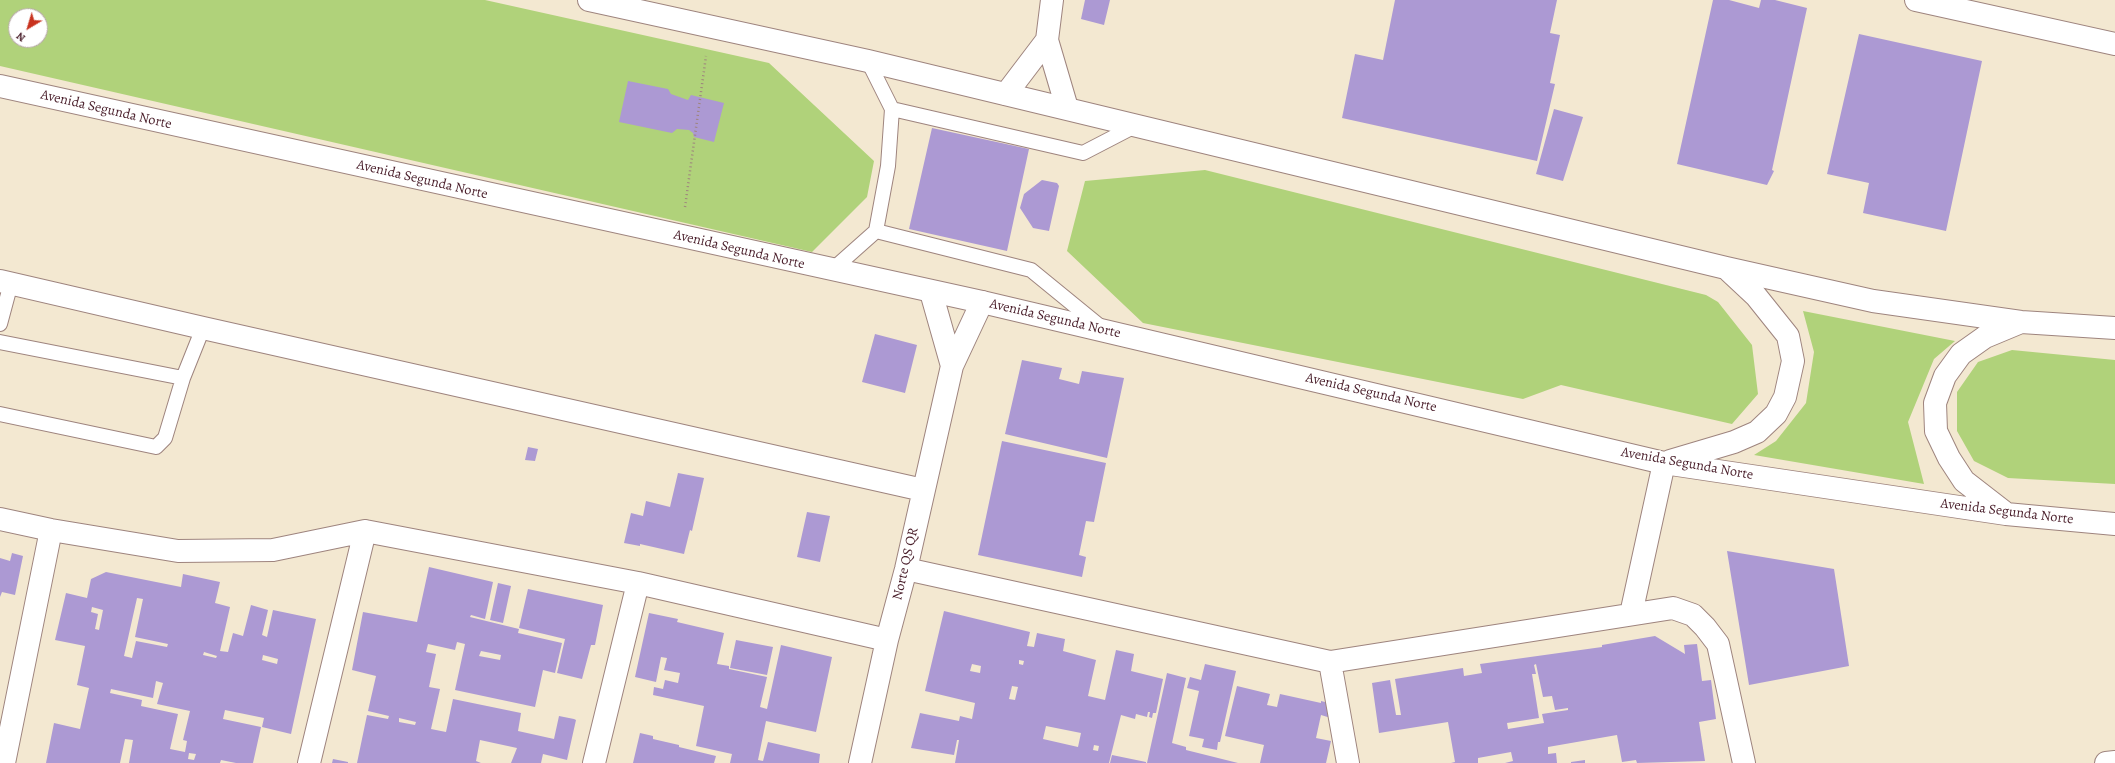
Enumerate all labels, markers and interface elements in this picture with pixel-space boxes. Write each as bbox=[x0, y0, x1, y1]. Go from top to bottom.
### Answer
north arrow bbox=[8, 8, 48, 48]
text: N bbox=[13, 29, 29, 45]
street label: Avenida Segunda Norte bbox=[39, 87, 173, 133]
street label: Avenida Segunda Norte bbox=[355, 157, 489, 203]
street label: Avenida Segunda Norte bbox=[672, 227, 806, 273]
street label: Avenida Segunda Norte bbox=[988, 296, 1122, 342]
street label: Avenida Segunda Norte bbox=[1304, 370, 1438, 416]
street label: Avenida Segunda Norte bbox=[1620, 444, 1754, 484]
street label: Avenida Segunda Norte bbox=[1939, 495, 2075, 529]
street label: Norte QS QR bbox=[889, 526, 923, 602]

